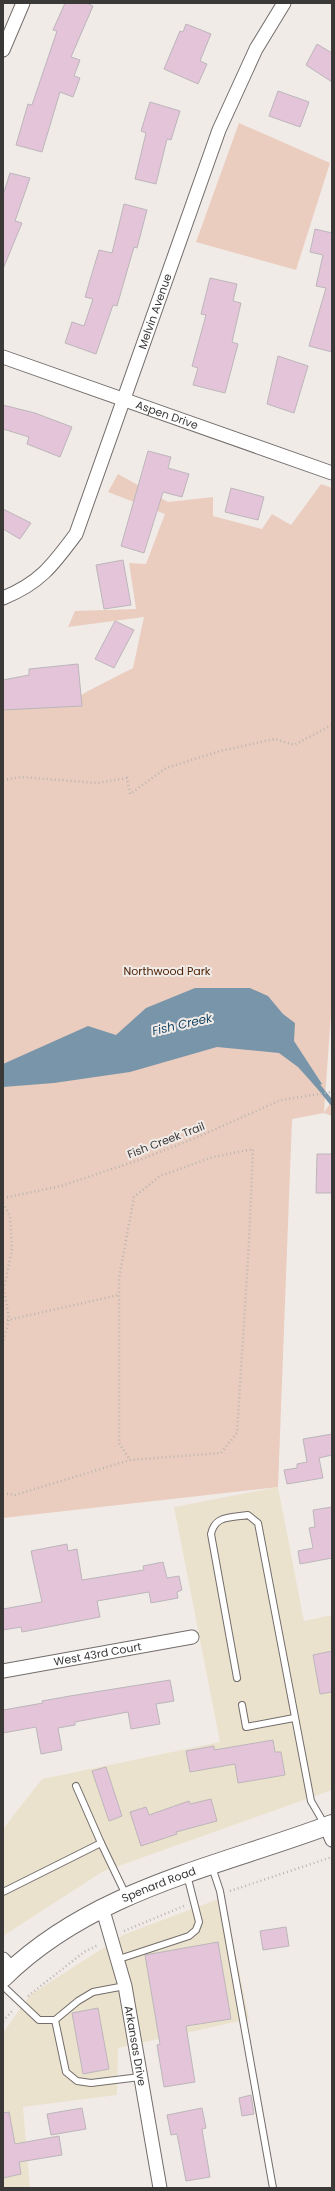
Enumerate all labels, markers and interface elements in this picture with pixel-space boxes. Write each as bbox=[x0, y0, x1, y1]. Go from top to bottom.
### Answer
street label: Melvin Avenue bbox=[134, 271, 176, 351]
street label: Aspen Drive bbox=[134, 397, 201, 433]
park label: Northwood Park bbox=[124, 963, 211, 979]
water label: Fish Creek bbox=[150, 1009, 215, 1039]
street label: Fish Creek Trail bbox=[125, 1118, 207, 1162]
street label: West 43rd Court bbox=[52, 1638, 143, 1670]
street label: Spenard Road bbox=[119, 1863, 198, 1906]
street label: Arkansas Drive bbox=[121, 2004, 150, 2087]

